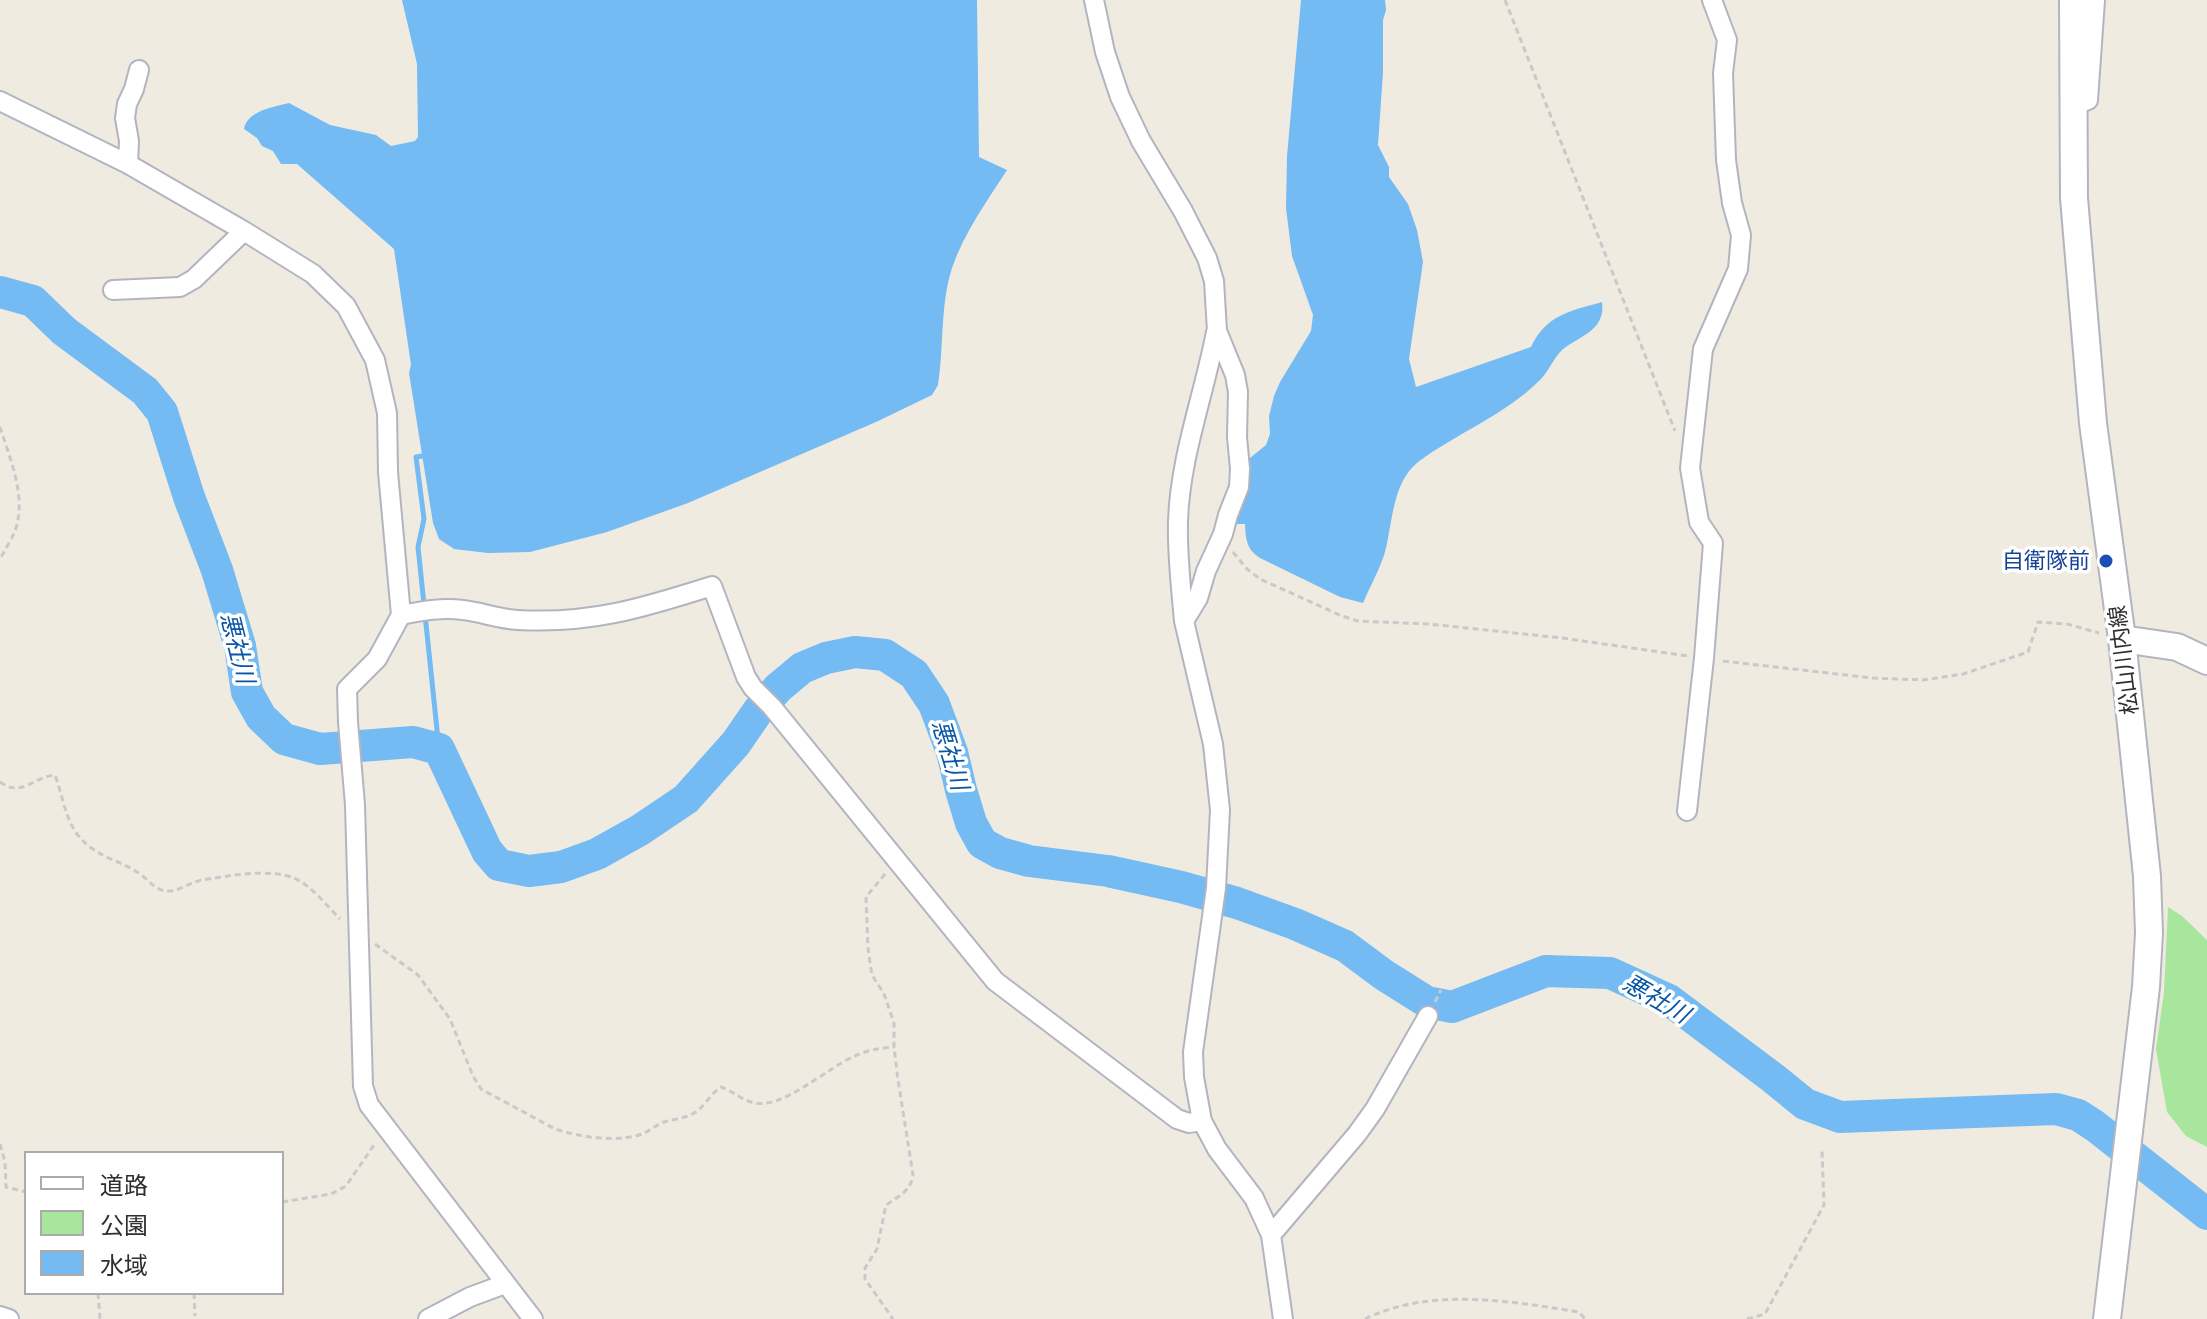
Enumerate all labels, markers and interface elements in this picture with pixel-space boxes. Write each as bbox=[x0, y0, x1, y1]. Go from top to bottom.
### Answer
place label: 自衛隊前 bbox=[2002, 548, 2090, 574]
marker: 自衛隊前 bbox=[2097, 552, 2115, 570]
street label: 松山川内線 bbox=[2104, 604, 2144, 716]
water label: 悪社川 bbox=[214, 610, 260, 686]
water label: 悪社川 bbox=[926, 716, 974, 794]
water label: 悪社川 bbox=[1618, 969, 1694, 1029]
legend bbox=[24, 1151, 284, 1295]
text: 道路 bbox=[100, 1170, 148, 1199]
text: 公園 bbox=[100, 1210, 148, 1239]
text: 水域 bbox=[100, 1250, 148, 1279]

